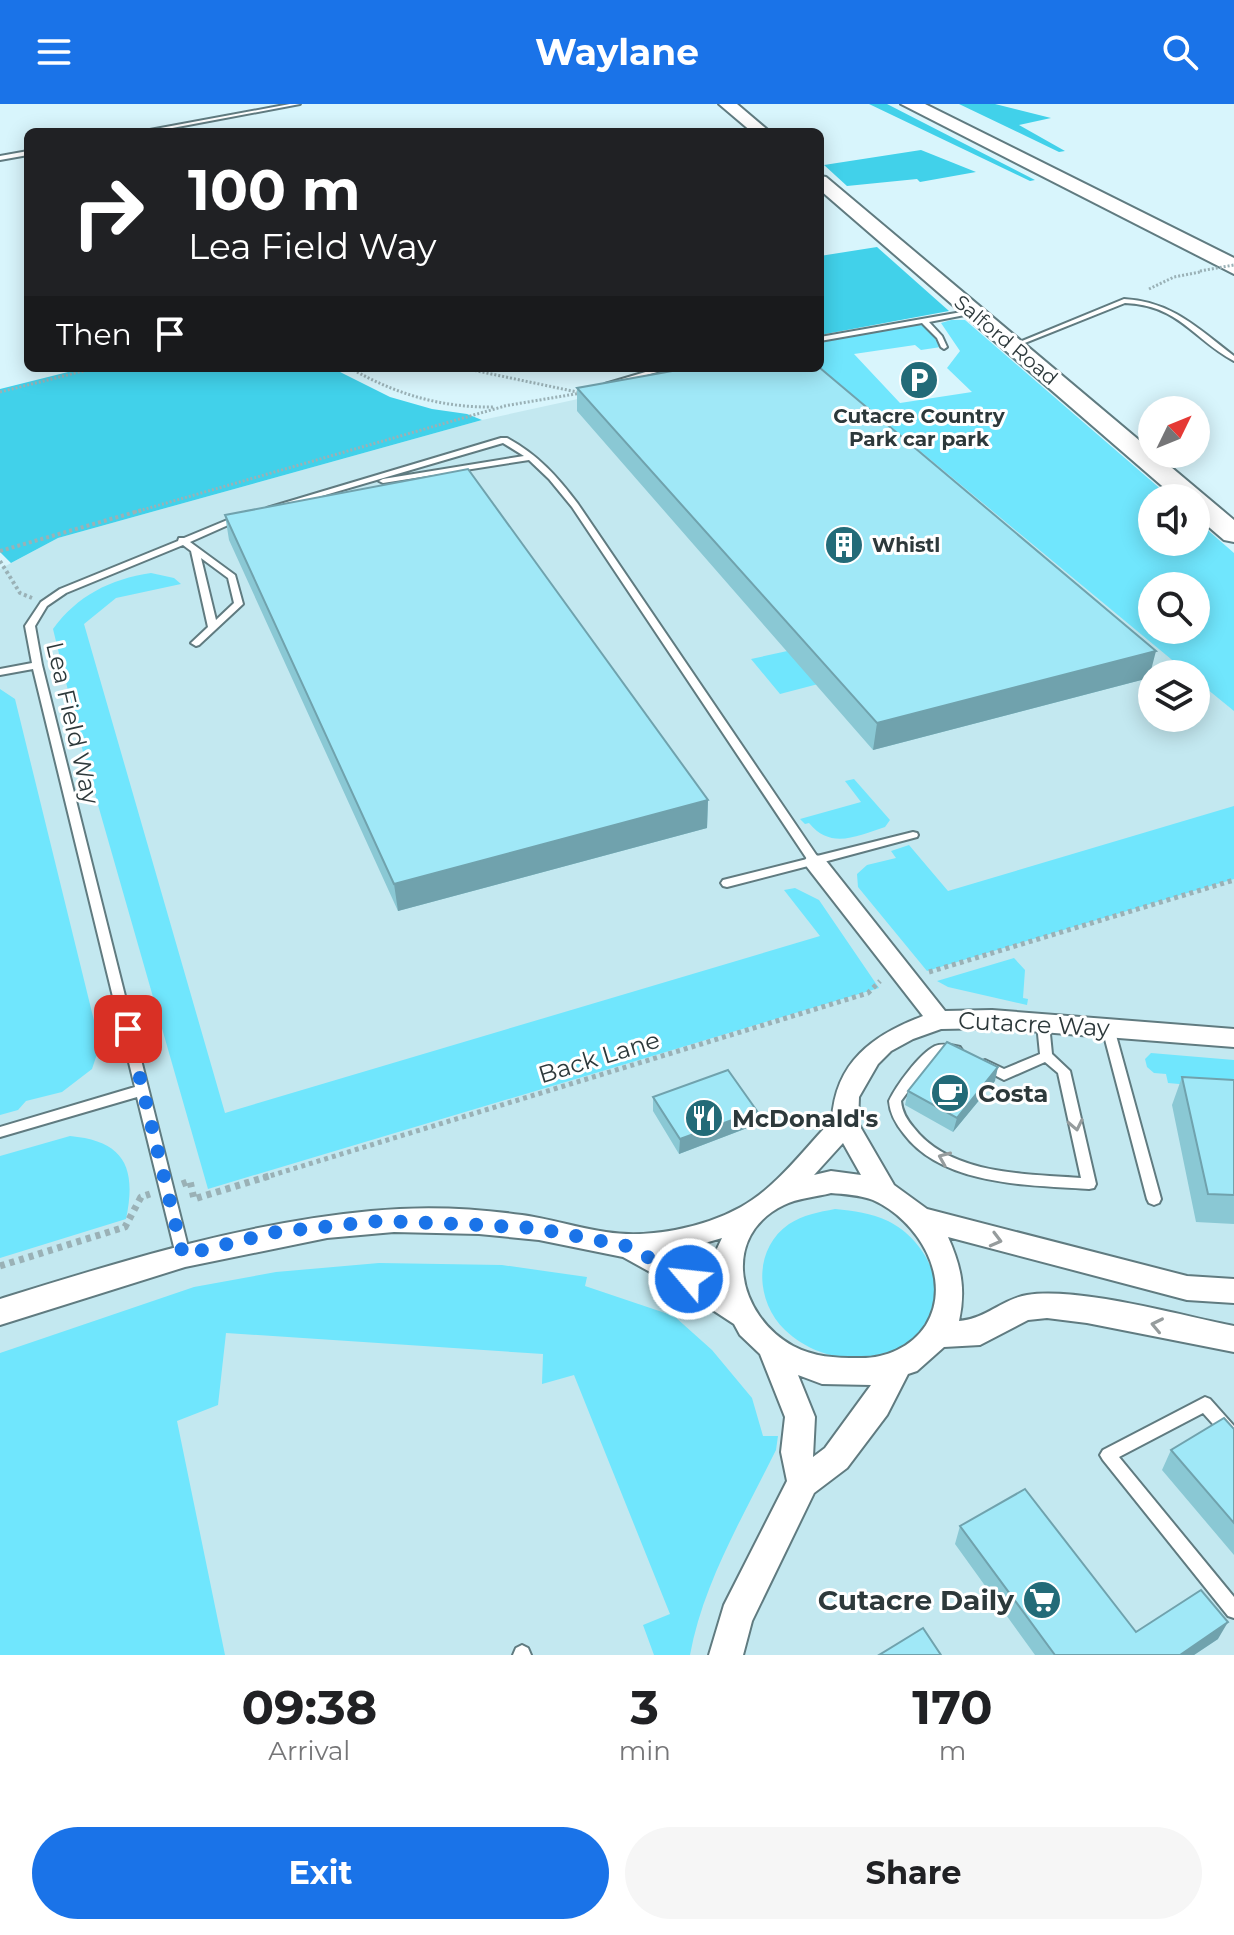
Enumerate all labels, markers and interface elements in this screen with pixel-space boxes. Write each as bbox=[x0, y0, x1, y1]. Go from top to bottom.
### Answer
icon: menu bbox=[32, 30, 76, 74]
text: Waylane bbox=[535, 30, 699, 74]
icon: search bbox=[1158, 30, 1202, 74]
text: 100 m bbox=[188, 156, 361, 224]
icon: right bbox=[56, 160, 160, 264]
text: Lea Field Way bbox=[188, 224, 437, 268]
street label: Salford Road bbox=[949, 290, 1063, 390]
icon: arrive bbox=[148, 312, 192, 356]
text: Then bbox=[56, 316, 132, 353]
parking icon: Cutacre Country Park car park bbox=[898, 359, 940, 401]
north arrow bbox=[1138, 396, 1210, 468]
map controls bbox=[1138, 396, 1210, 732]
place label: Cutacre Country Park car park bbox=[833, 404, 1006, 451]
button: sound bbox=[1138, 484, 1210, 556]
building icon: Whistl bbox=[823, 524, 865, 566]
place label: Whistl bbox=[872, 533, 940, 557]
button: search bbox=[1138, 572, 1210, 644]
street label: Lea Field Way bbox=[40, 639, 106, 807]
button: layers bbox=[1138, 660, 1210, 732]
pin bbox=[94, 995, 162, 1063]
street label: Cutacre Way bbox=[957, 1006, 1111, 1042]
icon: arrive bbox=[106, 1007, 150, 1051]
street label: Back Lane bbox=[535, 1025, 663, 1089]
cafe icon: Costa bbox=[929, 1072, 971, 1114]
place label: Costa bbox=[978, 1079, 1048, 1108]
restaurant icon: McDonald's bbox=[683, 1097, 725, 1139]
place label: McDonald's bbox=[732, 1104, 878, 1133]
one-way arrow bbox=[1067, 1118, 1084, 1131]
one-way arrow bbox=[938, 1151, 952, 1167]
one-way arrow bbox=[988, 1231, 1002, 1247]
position arrow bbox=[647, 1237, 731, 1321]
one-way arrow bbox=[1151, 1317, 1165, 1334]
supermarket icon: Cutacre Daily bbox=[1021, 1579, 1063, 1621]
place label: Cutacre Daily bbox=[818, 1583, 1014, 1617]
text: 09:38 bbox=[241, 1678, 377, 1736]
text: 3 bbox=[631, 1678, 659, 1736]
text: 170 bbox=[912, 1678, 993, 1736]
text: Arrival bbox=[268, 1735, 350, 1767]
text: min bbox=[619, 1735, 671, 1767]
text: m bbox=[939, 1735, 966, 1767]
button: Exit bbox=[32, 1827, 609, 1919]
button: Share bbox=[625, 1827, 1202, 1919]

